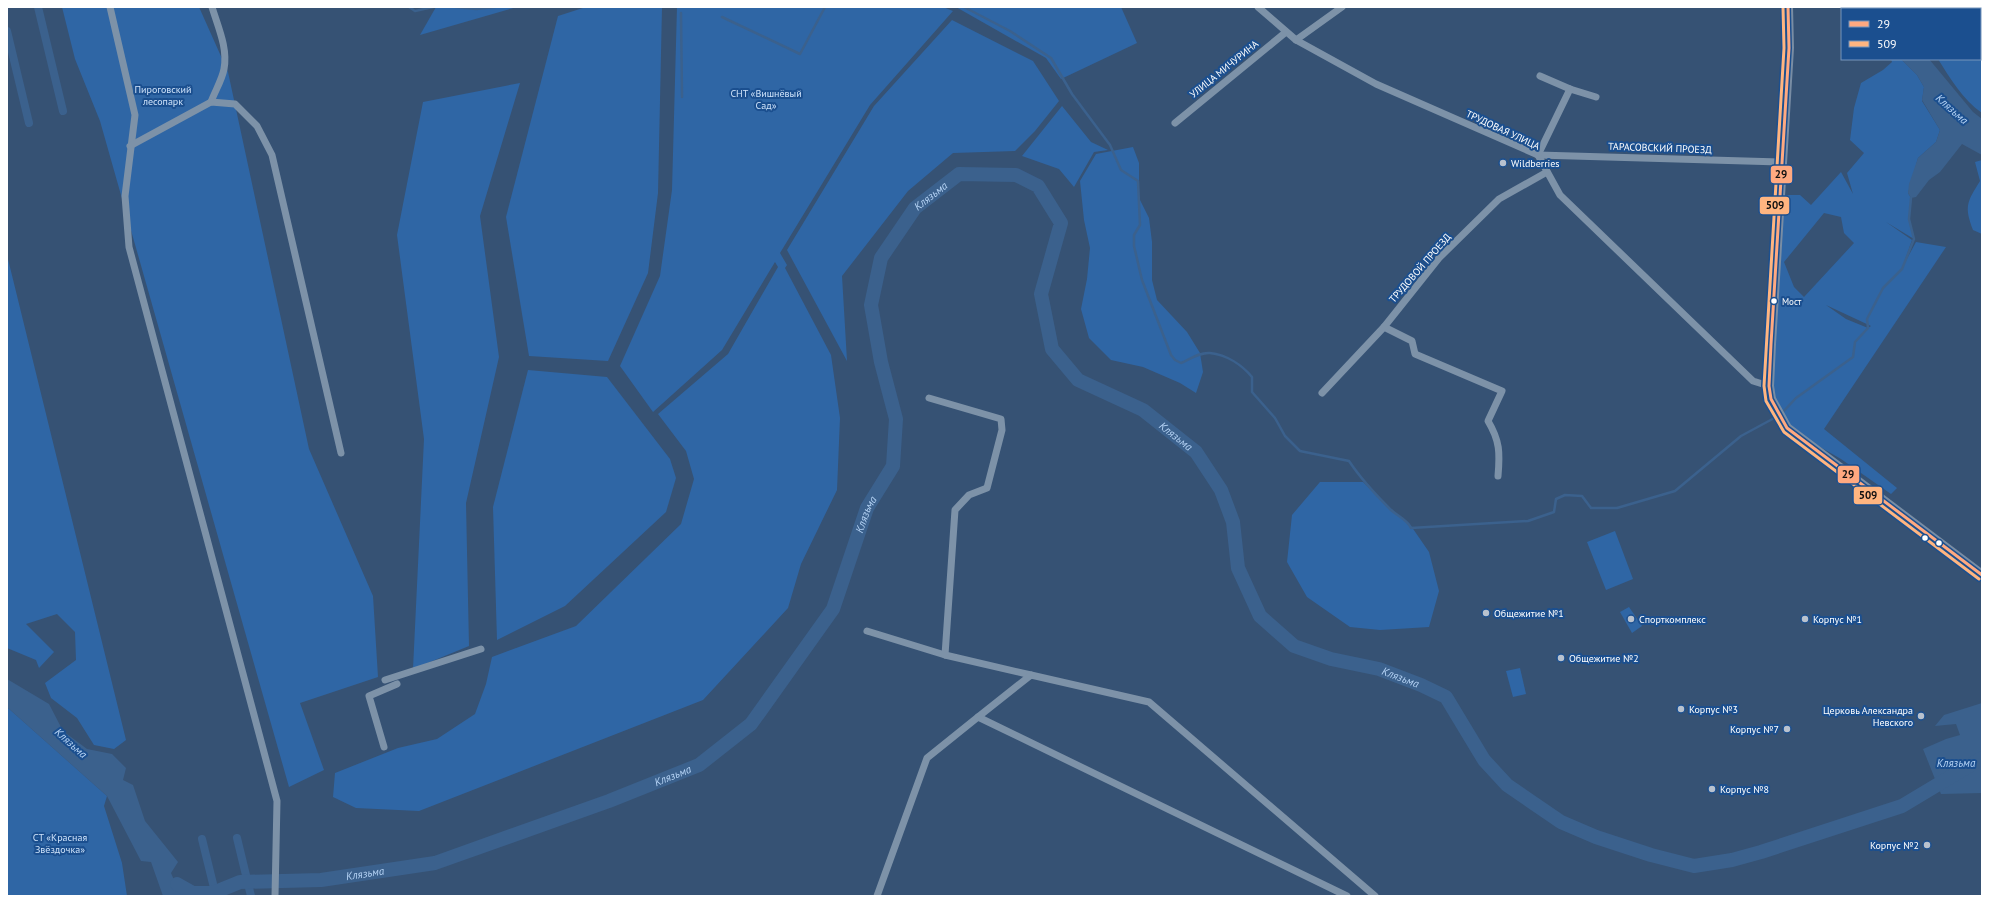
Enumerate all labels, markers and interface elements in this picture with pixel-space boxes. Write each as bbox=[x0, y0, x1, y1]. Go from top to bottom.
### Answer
legend bbox=[1841, 8, 1981, 60]
text: 29 bbox=[1877, 16, 1890, 31]
text: 509 bbox=[1877, 36, 1897, 51]
street label: УЛИЦА МИЧУРИНА bbox=[1187, 37, 1261, 101]
park label: Пироговский лесопарк bbox=[135, 83, 191, 108]
park label: СНТ «Вишнёвый Сад» bbox=[730, 87, 802, 112]
water label: Клязьма bbox=[1933, 91, 1971, 128]
street label: ТРУДОВАЯ УЛИЦА bbox=[1464, 107, 1542, 153]
street label: ТАРАСОВСКИЙ ПРОЕЗД bbox=[1608, 140, 1712, 156]
place label: Wildberries bbox=[1511, 157, 1560, 170]
marker: Wildberries bbox=[1498, 158, 1508, 168]
line badge: 29 bbox=[1770, 165, 1793, 184]
text: 29 bbox=[1775, 167, 1787, 181]
water label: Клязьма bbox=[911, 178, 951, 213]
line badge: 509 bbox=[1759, 196, 1790, 215]
text: 509 bbox=[1766, 198, 1784, 212]
street label: ТРУДОВОЙ ПРОЕЗД bbox=[1386, 230, 1454, 305]
marker: Мост bbox=[1769, 296, 1779, 306]
place label: Мост bbox=[1782, 296, 1802, 307]
water label: Клязьма bbox=[1156, 419, 1196, 454]
line badge: 29 bbox=[1837, 465, 1860, 484]
text: 29 bbox=[1842, 467, 1854, 481]
line badge: 509 bbox=[1853, 486, 1883, 505]
text: 509 bbox=[1859, 488, 1877, 502]
water label: Клязьма bbox=[852, 493, 880, 535]
unlabelled marker bbox=[1920, 533, 1930, 543]
unlabelled marker bbox=[1934, 538, 1944, 548]
place label: Общежитие №1 bbox=[1494, 607, 1564, 620]
marker: Общежитие №1 bbox=[1481, 608, 1491, 618]
place label: Спорткомплекс bbox=[1639, 613, 1706, 626]
place label: Корпус №1 bbox=[1813, 613, 1862, 626]
marker: Спорткомплекс bbox=[1626, 614, 1636, 624]
marker: Корпус №1 bbox=[1800, 614, 1810, 624]
place label: Общежитие №2 bbox=[1569, 652, 1639, 665]
marker: Общежитие №2 bbox=[1556, 653, 1566, 663]
water label: Клязьма bbox=[1380, 664, 1422, 691]
place label: Корпус №3 bbox=[1689, 703, 1738, 716]
marker: Корпус №3 bbox=[1676, 704, 1686, 714]
place label: Церковь Александра Невского bbox=[1823, 704, 1913, 729]
marker: Церковь Александра Невского bbox=[1916, 711, 1926, 721]
place label: Корпус №7 bbox=[1730, 723, 1779, 736]
marker: Корпус №7 bbox=[1782, 724, 1792, 734]
water label: Клязьма bbox=[52, 725, 90, 762]
water label: Клязьма bbox=[1937, 756, 1976, 770]
water label: Клязьма bbox=[652, 762, 694, 789]
place label: Корпус №8 bbox=[1720, 783, 1769, 796]
marker: Корпус №8 bbox=[1707, 784, 1717, 794]
park label: СТ «Красная Звёздочка» bbox=[33, 831, 87, 856]
place label: Корпус №2 bbox=[1870, 839, 1919, 852]
marker: Корпус №2 bbox=[1922, 840, 1932, 850]
water label: Клязьма bbox=[345, 864, 386, 883]

